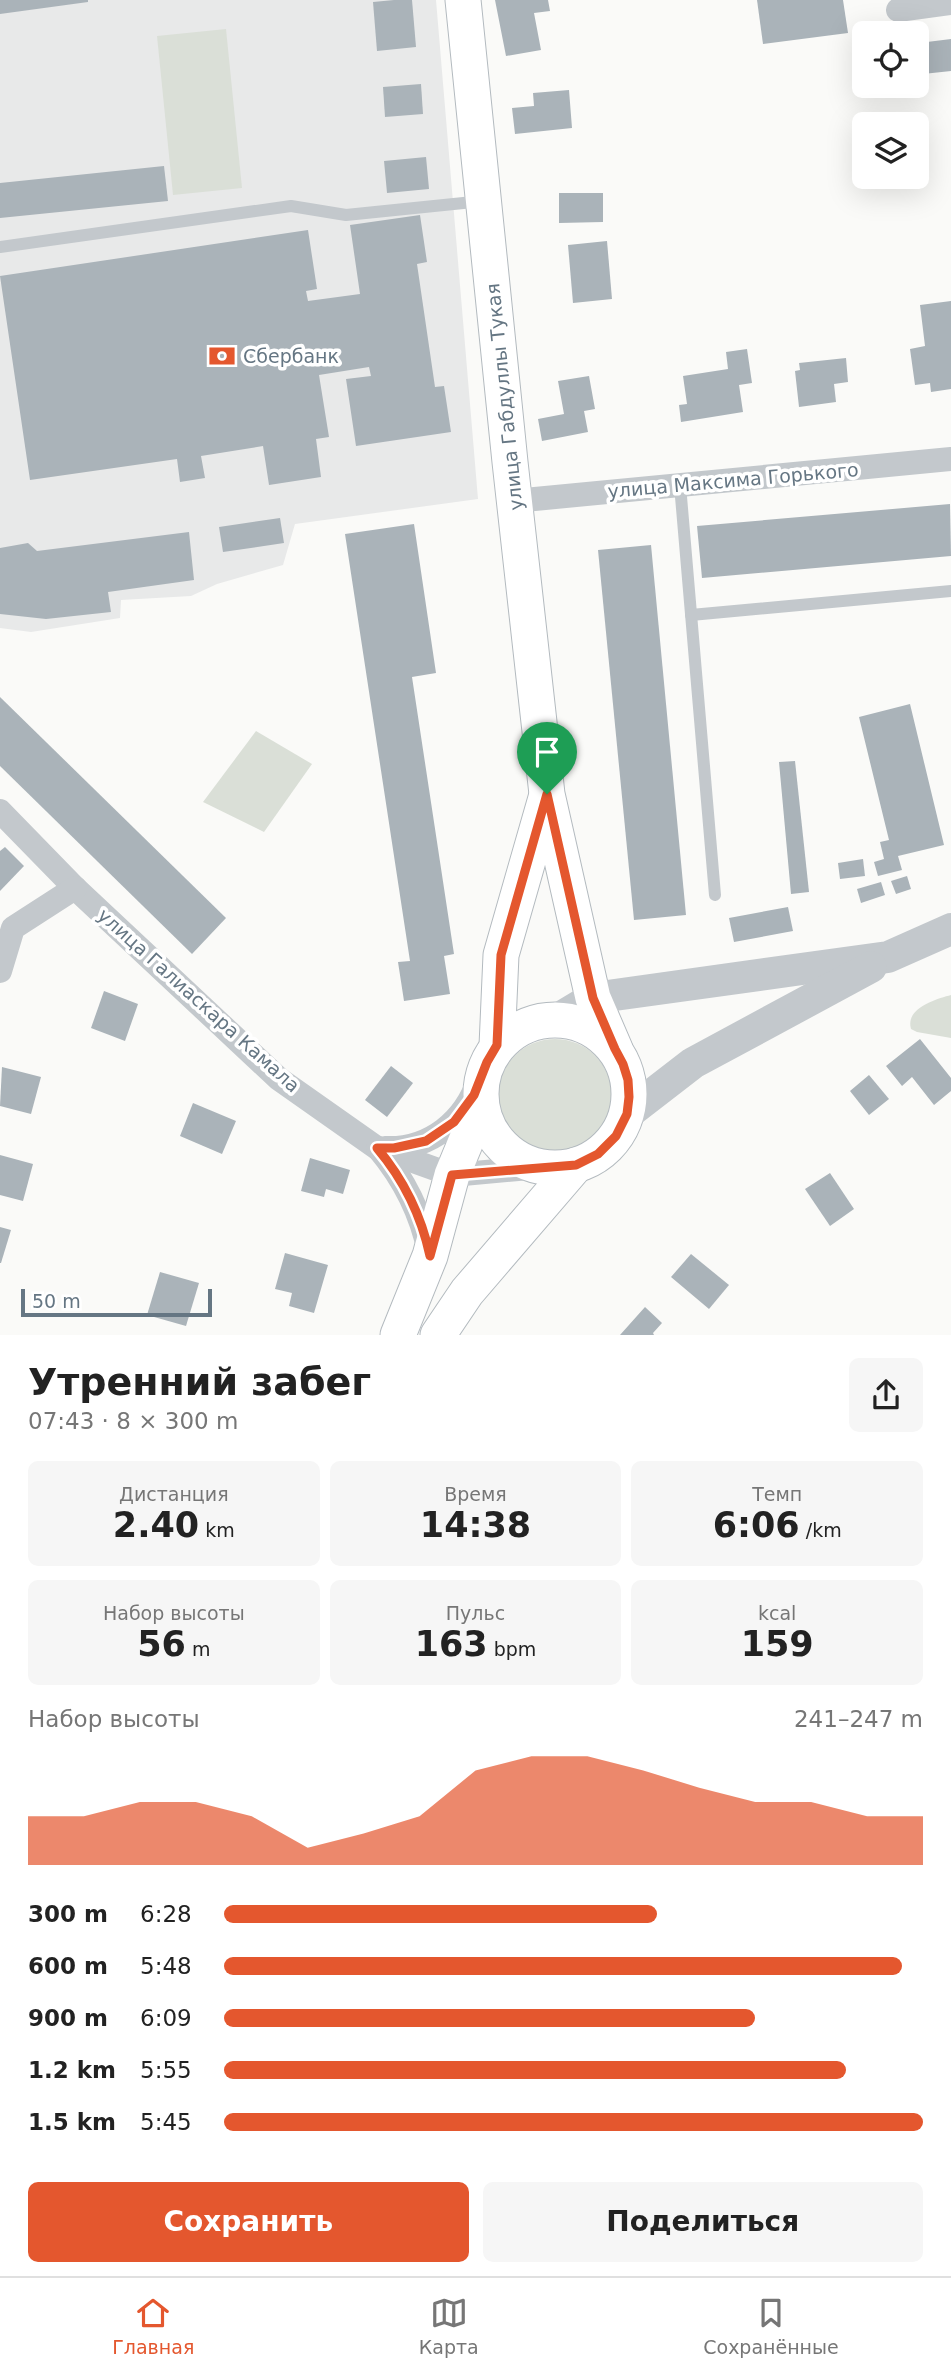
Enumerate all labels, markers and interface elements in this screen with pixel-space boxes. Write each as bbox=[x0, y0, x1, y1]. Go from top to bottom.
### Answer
map controls bbox=[852, 21, 929, 189]
button: locate bbox=[852, 21, 929, 98]
button: layers bbox=[852, 112, 929, 189]
street label: улица Габдуллы Тукая bbox=[481, 282, 527, 512]
bank icon: Сбербанк bbox=[207, 341, 237, 371]
place label: Сбербанк bbox=[243, 345, 339, 367]
street label: улица Максима Горького bbox=[607, 458, 859, 502]
pin bbox=[517, 722, 577, 794]
icon: arrive bbox=[528, 733, 566, 771]
street label: улица Галиаскара Камала bbox=[94, 904, 304, 1096]
scale bar bbox=[21, 1286, 212, 1317]
text: 50 m bbox=[32, 1290, 81, 1312]
button: share bbox=[849, 1358, 923, 1432]
text: Утренний забег bbox=[28, 1360, 371, 1404]
text: 07:43 · 8 × 300 m bbox=[28, 1408, 238, 1434]
text: Дистанция bbox=[119, 1483, 229, 1505]
text: Время bbox=[444, 1483, 507, 1505]
text: Темп bbox=[752, 1483, 802, 1505]
text: 2.40 bbox=[113, 1505, 199, 1545]
text: 14:38 bbox=[420, 1505, 531, 1545]
text: 6:06 bbox=[713, 1505, 800, 1545]
text: km bbox=[199, 1519, 235, 1541]
text: /km bbox=[800, 1519, 842, 1541]
text: Набор высоты bbox=[103, 1602, 245, 1624]
text: Пульс bbox=[446, 1602, 505, 1624]
text: kcal bbox=[758, 1602, 796, 1624]
text: 56 bbox=[137, 1624, 186, 1664]
text: 163 bbox=[415, 1624, 488, 1664]
text: 159 bbox=[741, 1624, 814, 1664]
text: m bbox=[186, 1638, 210, 1660]
text: bpm bbox=[488, 1638, 536, 1660]
text: Набор высоты bbox=[28, 1706, 200, 1732]
text: 241–247 m bbox=[794, 1706, 923, 1732]
text: 300 m bbox=[28, 1901, 108, 1927]
text: 6:28 bbox=[140, 1901, 192, 1927]
text: 600 m bbox=[28, 1953, 108, 1979]
text: 5:48 bbox=[140, 1953, 192, 1979]
text: 900 m bbox=[28, 2005, 108, 2031]
text: 6:09 bbox=[140, 2005, 192, 2031]
text: 1.2 km bbox=[28, 2057, 116, 2083]
text: 5:55 bbox=[140, 2057, 192, 2083]
text: 1.5 km bbox=[28, 2109, 116, 2135]
text: 5:45 bbox=[140, 2109, 192, 2135]
button: Сохранить bbox=[28, 2182, 469, 2262]
button: Поделиться bbox=[483, 2182, 923, 2262]
tab: Главная bbox=[112, 2294, 194, 2358]
tab: Карта bbox=[419, 2294, 479, 2358]
tab: Сохранённые bbox=[703, 2294, 839, 2358]

